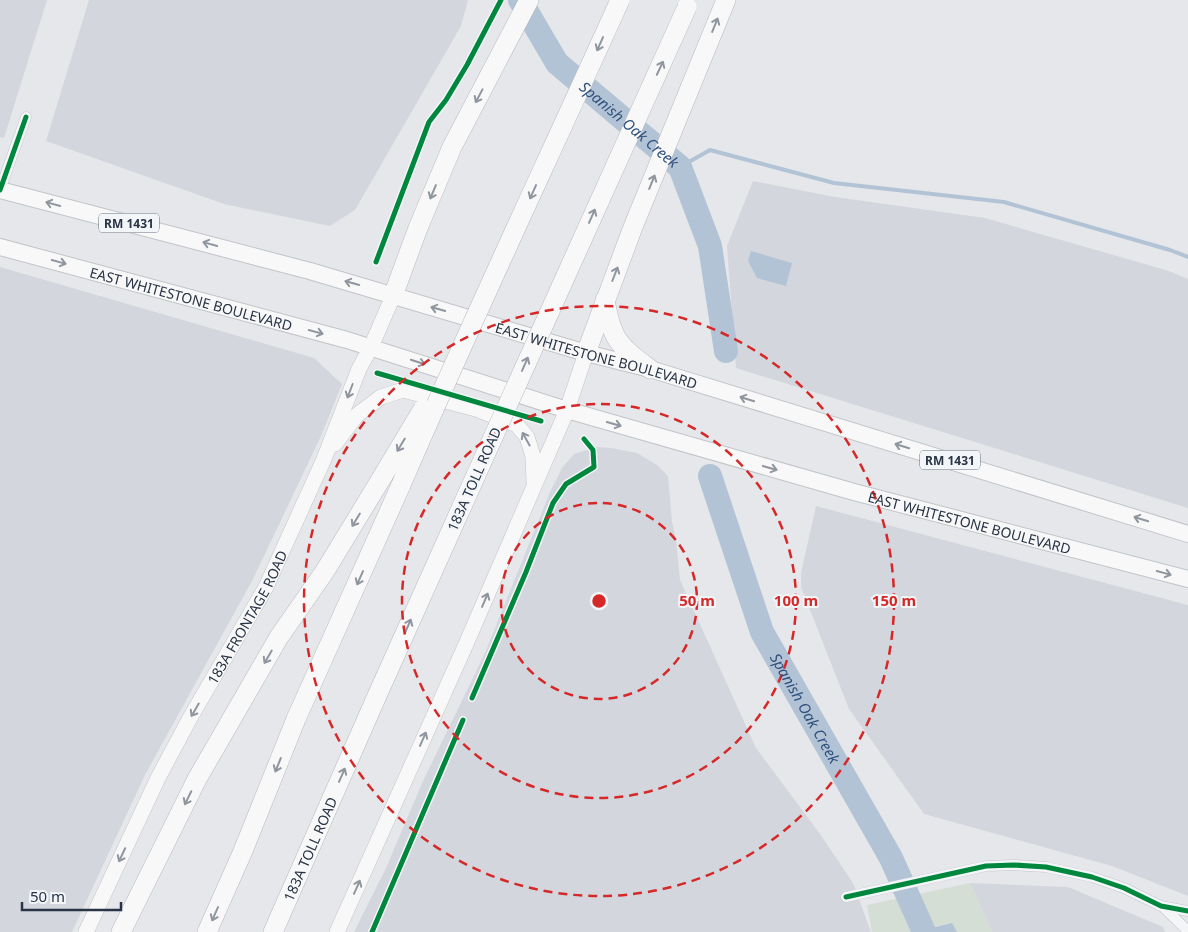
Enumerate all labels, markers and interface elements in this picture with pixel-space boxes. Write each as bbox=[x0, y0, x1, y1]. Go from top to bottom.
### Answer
one-way arrow bbox=[711, 18, 721, 33]
one-way arrow bbox=[594, 36, 604, 51]
one-way arrow bbox=[655, 61, 665, 76]
water label: Spanish Oak Creek bbox=[576, 77, 684, 172]
one-way arrow bbox=[474, 88, 483, 103]
one-way arrow bbox=[647, 175, 657, 190]
one-way arrow bbox=[428, 184, 438, 199]
one-way arrow bbox=[527, 184, 537, 199]
one-way arrow bbox=[45, 198, 61, 208]
one-way arrow bbox=[588, 209, 598, 224]
road number: RM 1431 bbox=[99, 214, 159, 232]
one-way arrow bbox=[203, 239, 219, 249]
one-way arrow bbox=[50, 258, 66, 268]
street label: EAST WHITESTONE BOULEVARD bbox=[88, 262, 295, 334]
one-way arrow bbox=[611, 267, 620, 283]
one-way arrow bbox=[344, 278, 360, 288]
one-way arrow bbox=[430, 304, 446, 314]
street label: EAST WHITESTONE BOULEVARD bbox=[493, 317, 700, 393]
one-way arrow bbox=[307, 327, 323, 337]
one-way arrow bbox=[521, 357, 531, 372]
one-way arrow bbox=[409, 358, 425, 368]
one-way arrow bbox=[345, 383, 354, 398]
one-way arrow bbox=[739, 394, 755, 404]
one-way arrow bbox=[606, 419, 622, 429]
street label: 183A TOLL ROAD bbox=[443, 424, 505, 534]
one-way arrow bbox=[521, 431, 531, 446]
one-way arrow bbox=[396, 438, 406, 452]
one-way arrow bbox=[895, 441, 911, 451]
road number: RM 1431 bbox=[920, 450, 980, 470]
one-way arrow bbox=[762, 464, 778, 473]
street label: EAST WHITESTONE BOULEVARD bbox=[866, 487, 1073, 558]
one-way arrow bbox=[350, 513, 360, 527]
one-way arrow bbox=[1134, 514, 1150, 523]
street label: 183A FRONTAGE ROAD bbox=[202, 547, 291, 687]
one-way arrow bbox=[1155, 569, 1171, 578]
one-way arrow bbox=[354, 570, 364, 585]
text: 50 m bbox=[679, 590, 715, 610]
text: 100 m bbox=[774, 590, 818, 610]
text: 150 m bbox=[872, 590, 916, 610]
centre of rings bbox=[590, 592, 608, 610]
one-way arrow bbox=[481, 593, 491, 608]
one-way arrow bbox=[403, 619, 413, 634]
one-way arrow bbox=[263, 649, 272, 664]
water label: Spanish Oak Creek bbox=[766, 649, 845, 767]
one-way arrow bbox=[190, 702, 200, 717]
one-way arrow bbox=[419, 732, 429, 747]
one-way arrow bbox=[273, 756, 282, 772]
one-way arrow bbox=[337, 768, 347, 783]
one-way arrow bbox=[182, 790, 192, 805]
street label: 183A TOLL ROAD bbox=[278, 794, 341, 904]
one-way arrow bbox=[117, 847, 126, 862]
scale bar bbox=[22, 880, 121, 912]
one-way arrow bbox=[353, 880, 363, 895]
text: 50 m bbox=[30, 886, 65, 906]
one-way arrow bbox=[209, 906, 219, 921]

